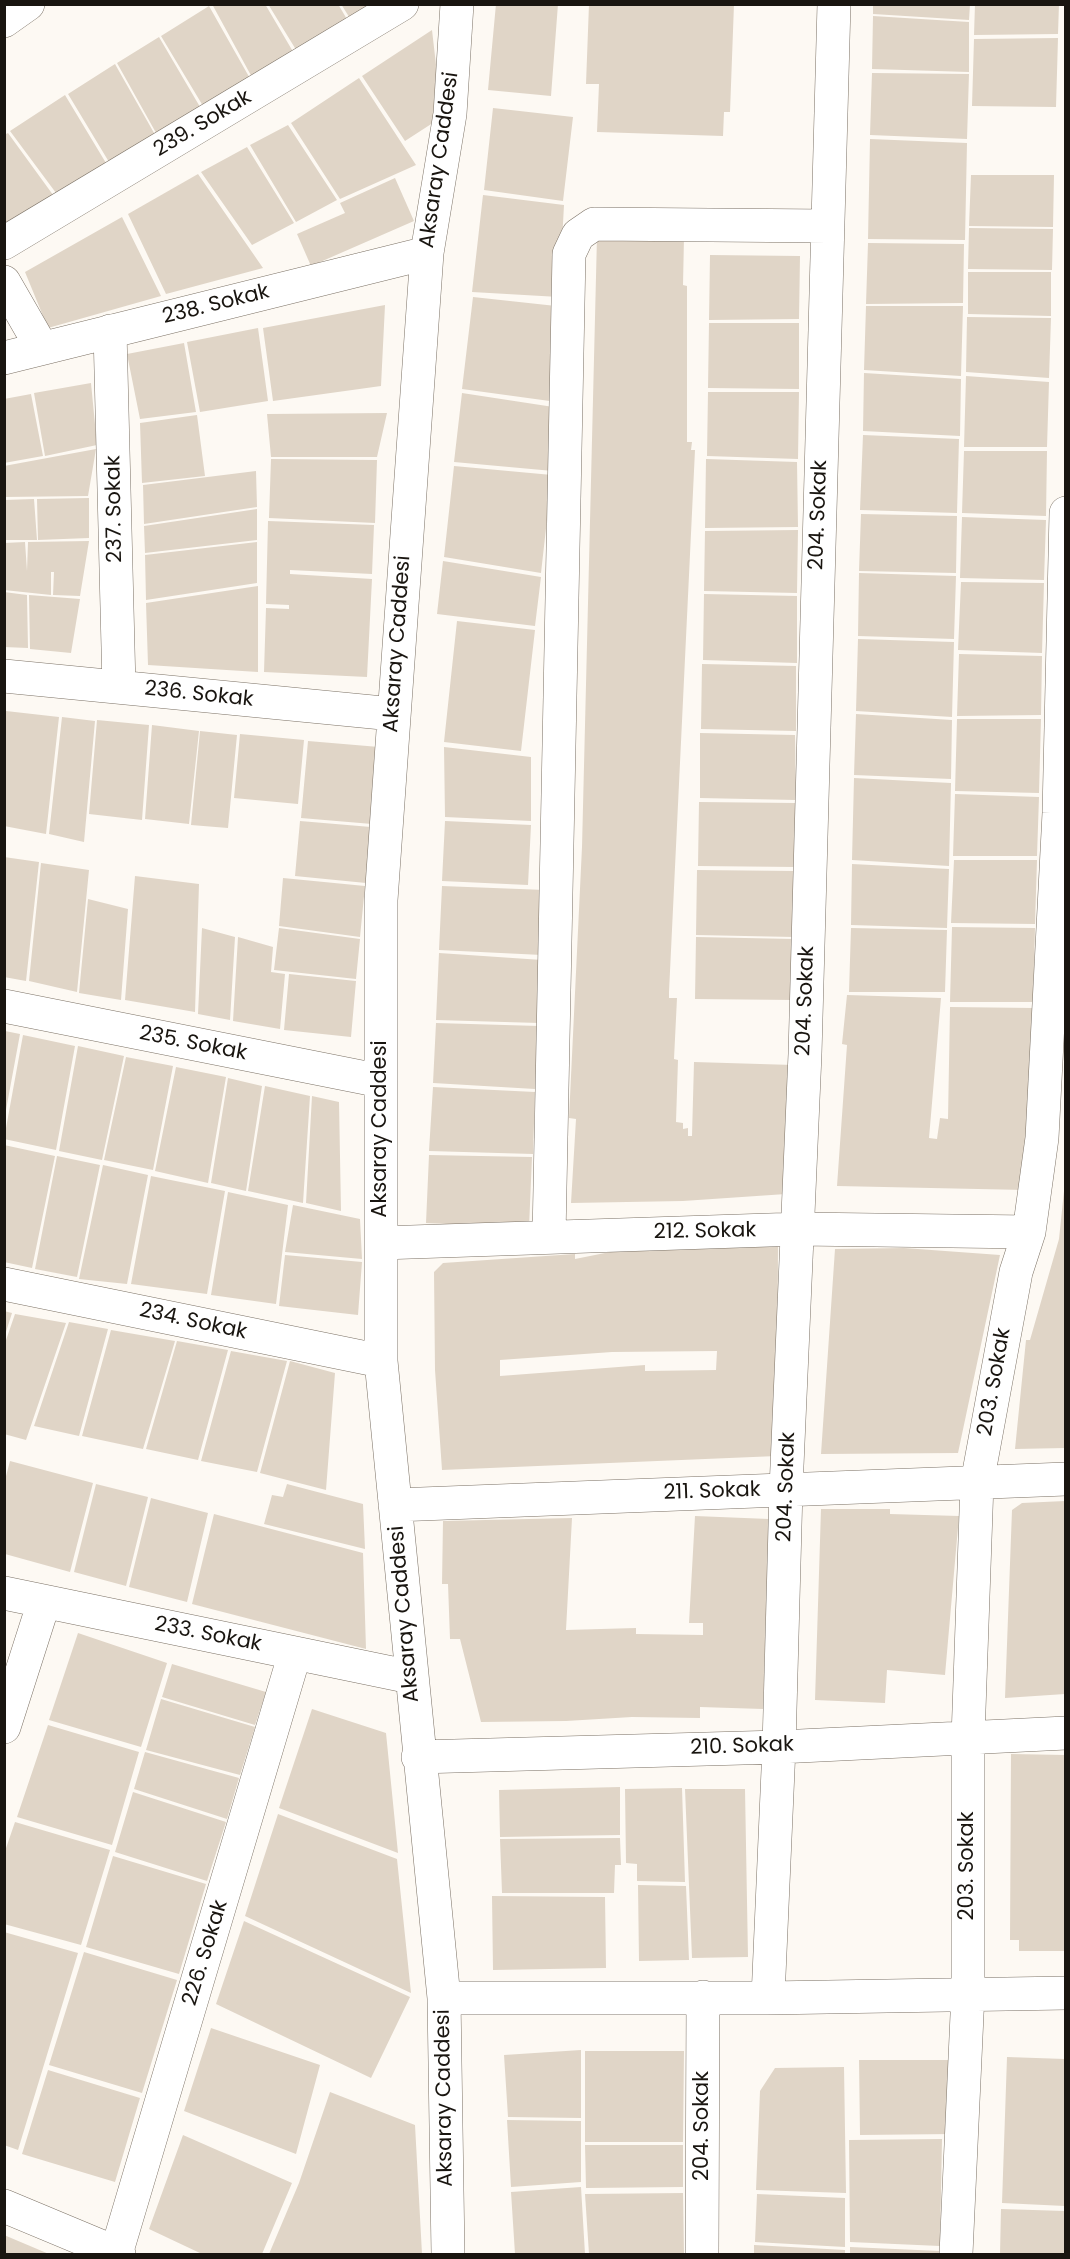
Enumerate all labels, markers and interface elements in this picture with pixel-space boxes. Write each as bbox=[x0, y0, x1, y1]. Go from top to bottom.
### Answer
street label: Aksaray Caddesi bbox=[415, 70, 465, 250]
street label: 239. Sokak bbox=[150, 85, 256, 163]
street label: 238. Sokak bbox=[160, 280, 272, 330]
street label: 237. Sokak bbox=[101, 455, 129, 563]
street label: 204. Sokak bbox=[804, 460, 834, 570]
street label: Aksaray Caddesi bbox=[379, 555, 417, 733]
street label: 236. Sokak bbox=[143, 677, 255, 713]
street label: 204. Sokak bbox=[791, 946, 821, 1056]
street label: 235. Sokak bbox=[137, 1021, 249, 1067]
street label: Aksaray Caddesi bbox=[368, 1040, 394, 1218]
street label: 212. Sokak bbox=[654, 1219, 756, 1245]
street label: 234. Sokak bbox=[137, 1298, 249, 1346]
street label: 203. Sokak bbox=[973, 1326, 1017, 1438]
street label: 204. Sokak bbox=[772, 1432, 802, 1542]
street label: 211. Sokak bbox=[663, 1478, 761, 1506]
street label: Aksaray Caddesi bbox=[385, 1524, 425, 1704]
street label: 233. Sokak bbox=[152, 1612, 264, 1658]
street label: 210. Sokak bbox=[690, 1733, 794, 1761]
street label: 203. Sokak bbox=[955, 1811, 981, 1921]
street label: 226. Sokak bbox=[178, 1897, 234, 2009]
street label: Aksaray Caddesi bbox=[431, 2009, 459, 2187]
street label: 204. Sokak bbox=[690, 2071, 716, 2181]

